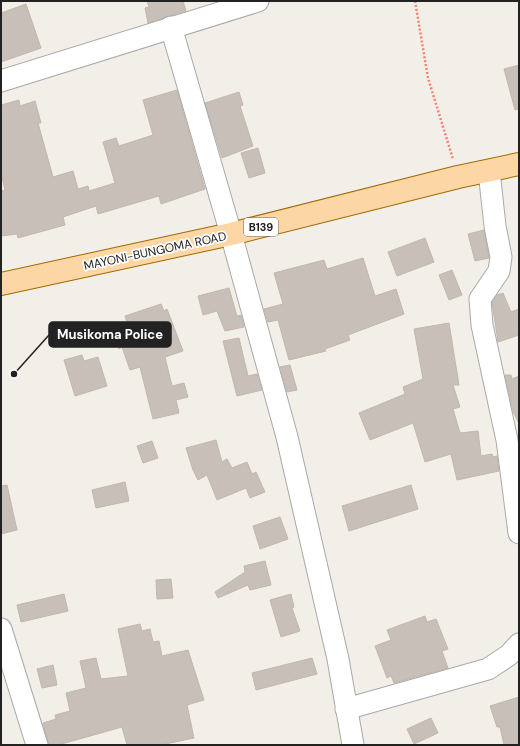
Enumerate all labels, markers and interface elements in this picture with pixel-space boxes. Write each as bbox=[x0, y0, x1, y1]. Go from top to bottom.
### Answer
road number: B139 bbox=[244, 218, 278, 236]
street label: MAYONI-BUNGOMA ROAD bbox=[82, 228, 228, 274]
callout: Musikoma Police bbox=[49, 322, 171, 347]
text: Musikoma Police bbox=[57, 326, 163, 343]

